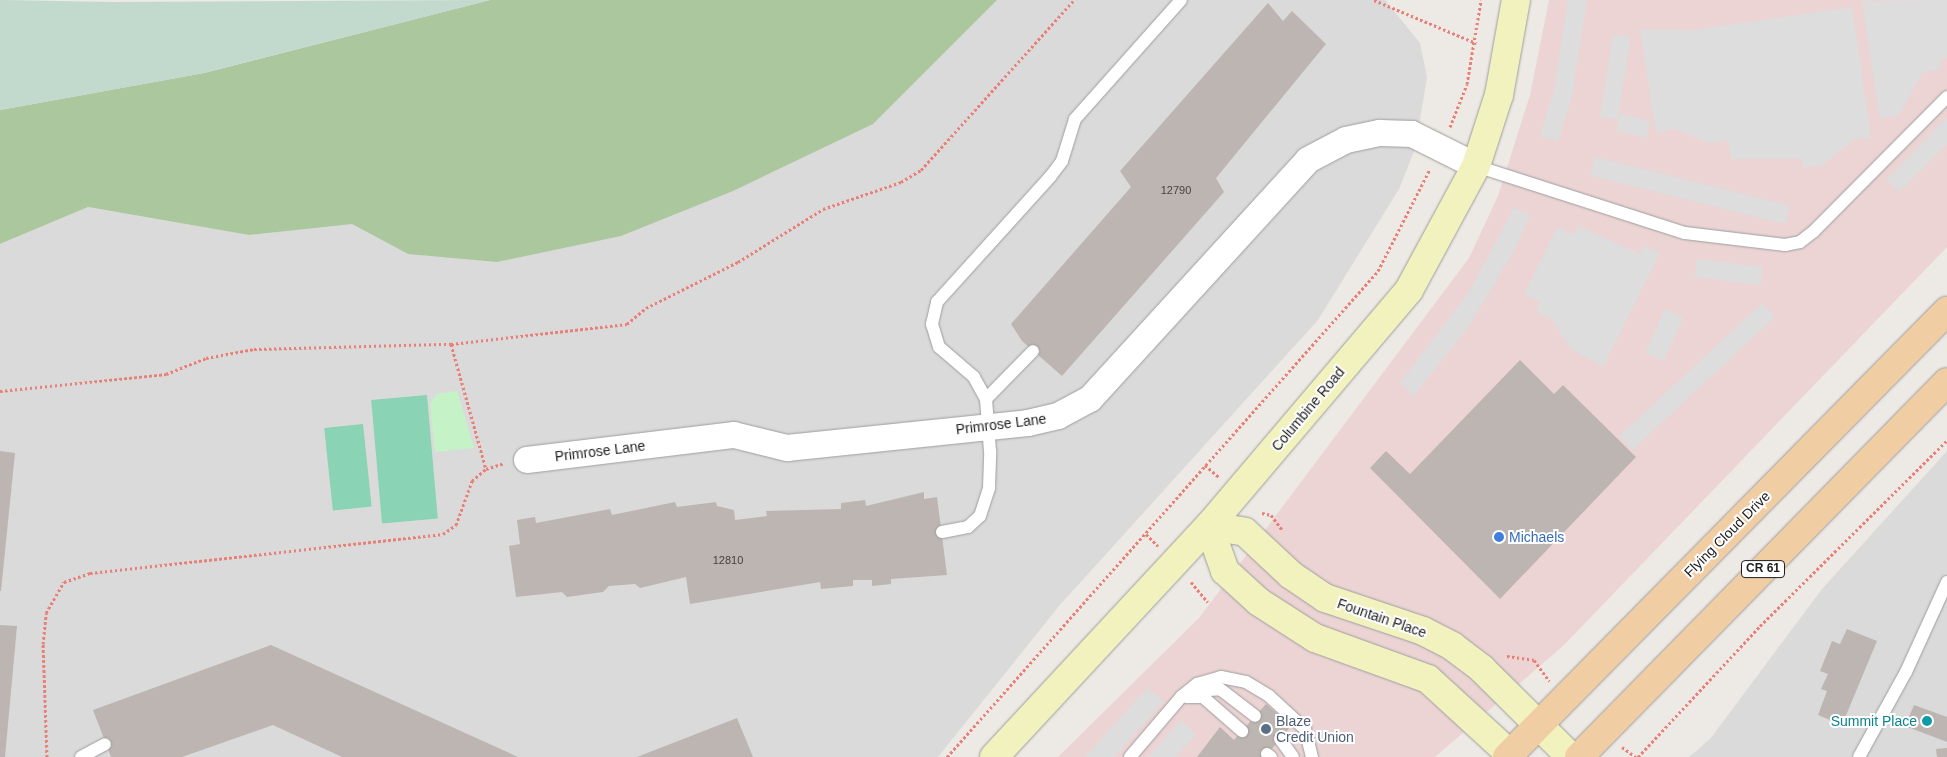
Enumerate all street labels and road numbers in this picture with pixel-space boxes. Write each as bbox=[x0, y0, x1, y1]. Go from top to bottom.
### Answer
street label: Columbine Road bbox=[1268, 364, 1348, 454]
street label: Primrose Lane bbox=[955, 410, 1047, 438]
street label: Primrose Lane bbox=[554, 437, 646, 465]
street label: Flying Cloud Drive bbox=[1681, 488, 1773, 580]
road number: CR 61 bbox=[1740, 560, 1786, 578]
street label: Fountain Place bbox=[1335, 595, 1429, 641]

